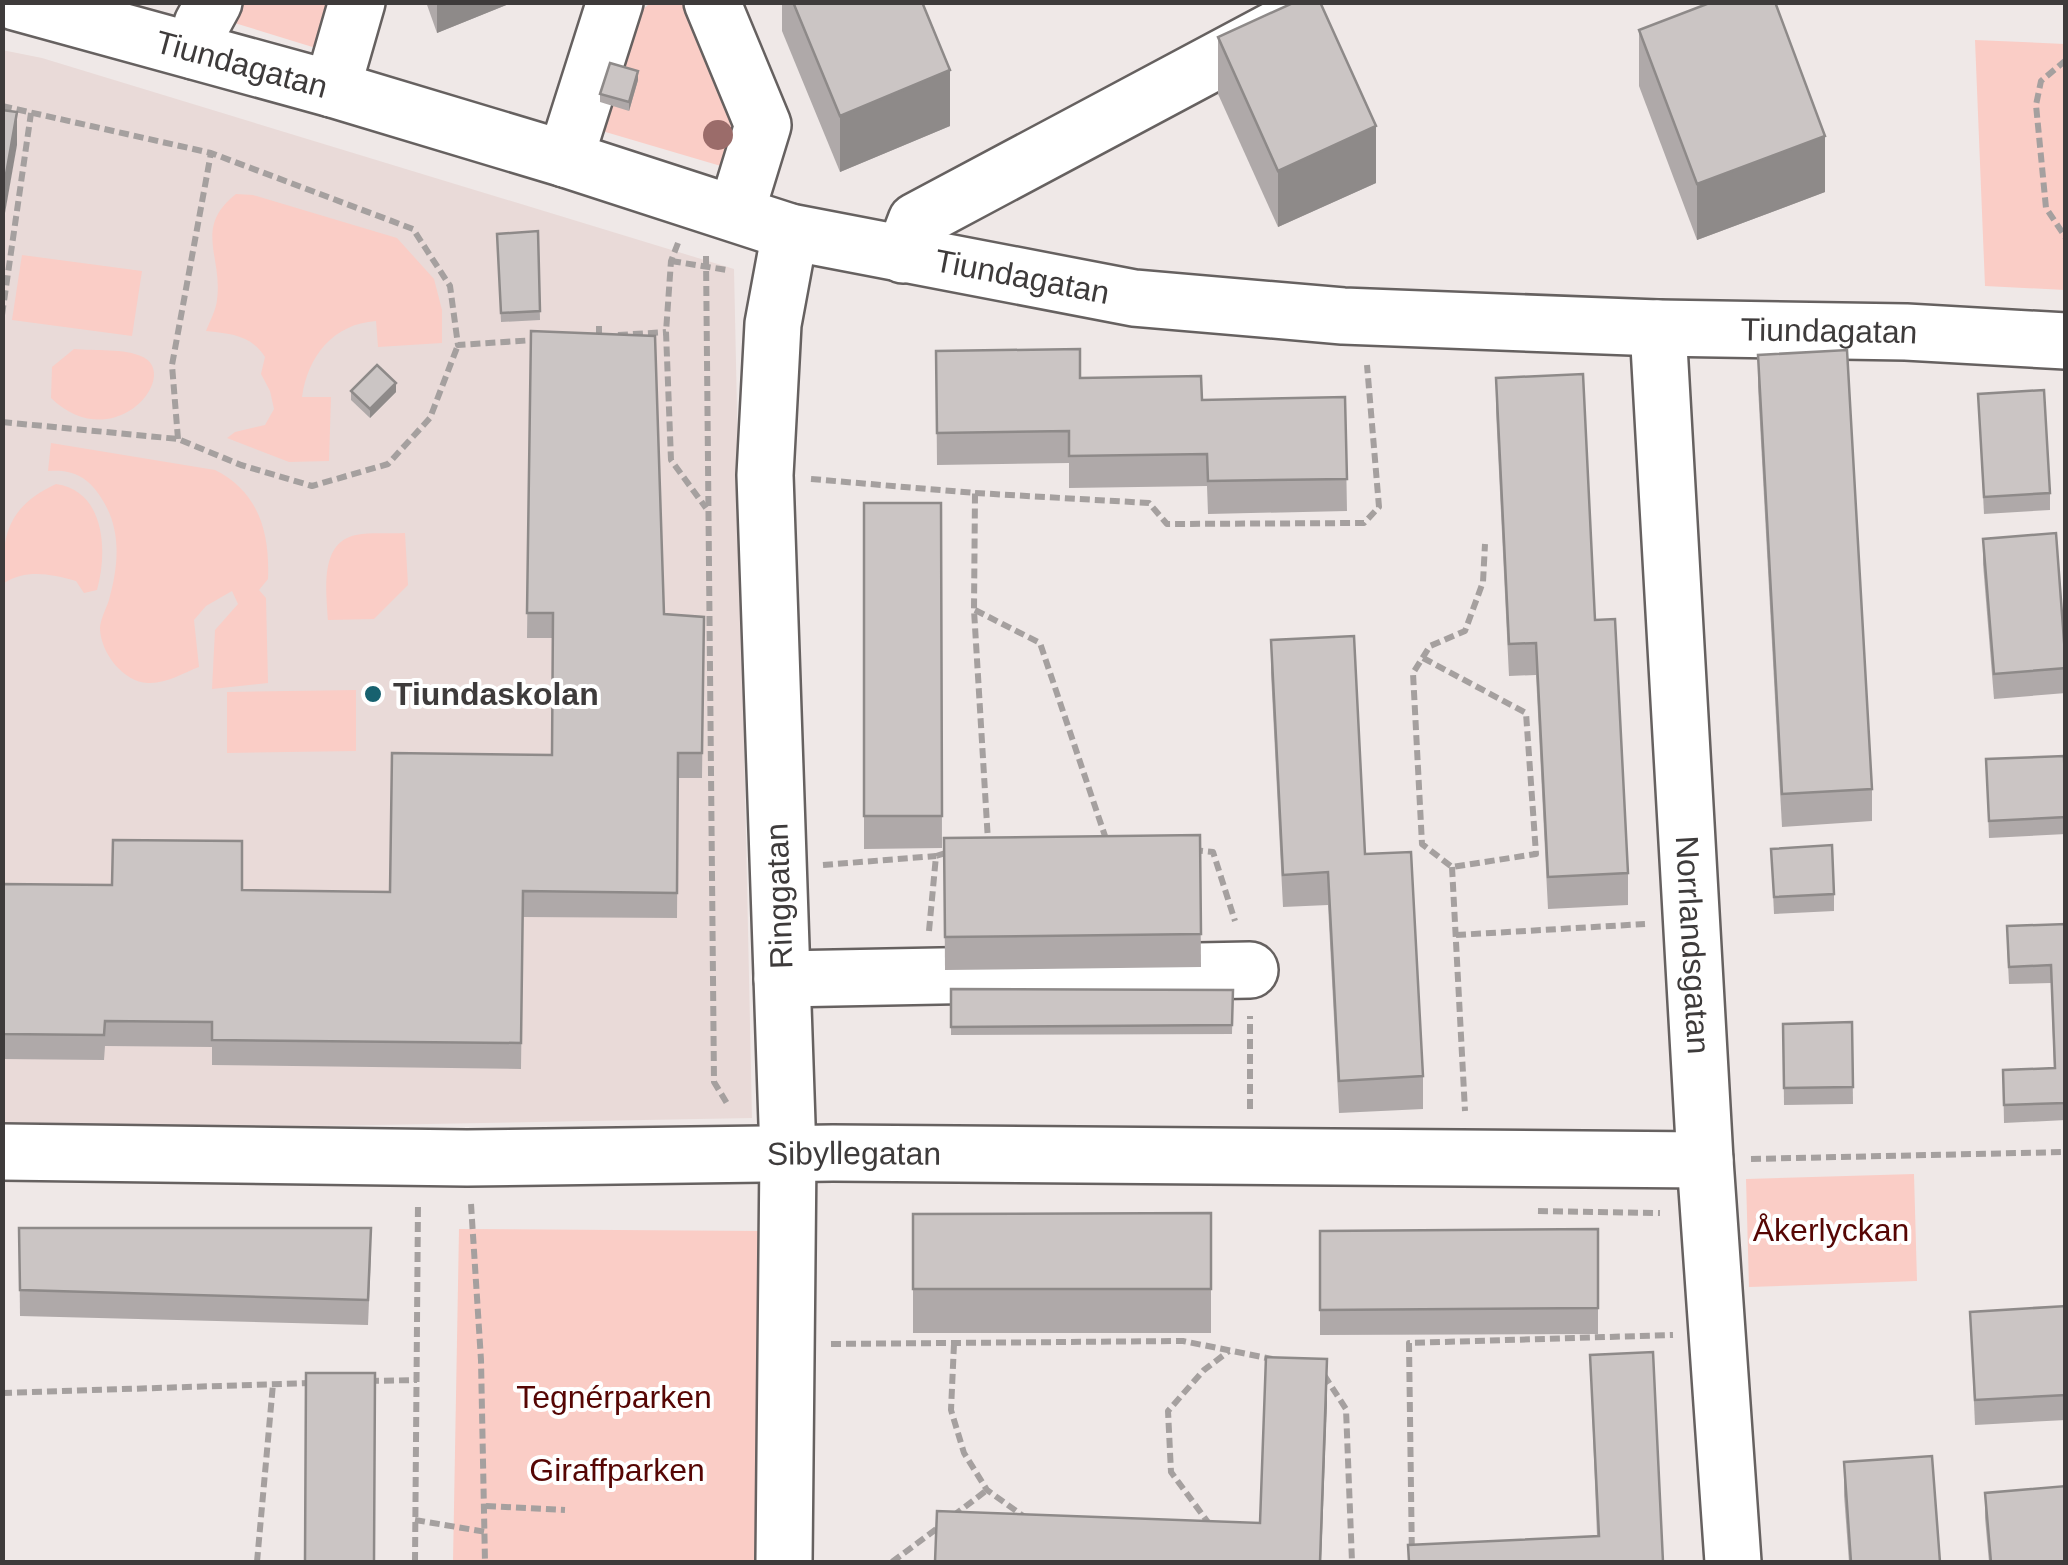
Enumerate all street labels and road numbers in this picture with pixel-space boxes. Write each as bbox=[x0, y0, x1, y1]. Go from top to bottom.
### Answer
street label: Tiundagatan bbox=[152, 23, 332, 105]
street label: Tiundagatan bbox=[932, 242, 1112, 311]
street label: Tiundagatan bbox=[1740, 311, 1918, 351]
street label: Ringgatan bbox=[758, 822, 800, 970]
street label: Norrlandsgatan bbox=[1669, 835, 1717, 1055]
street label: Sibyllegatan bbox=[767, 1135, 941, 1172]

